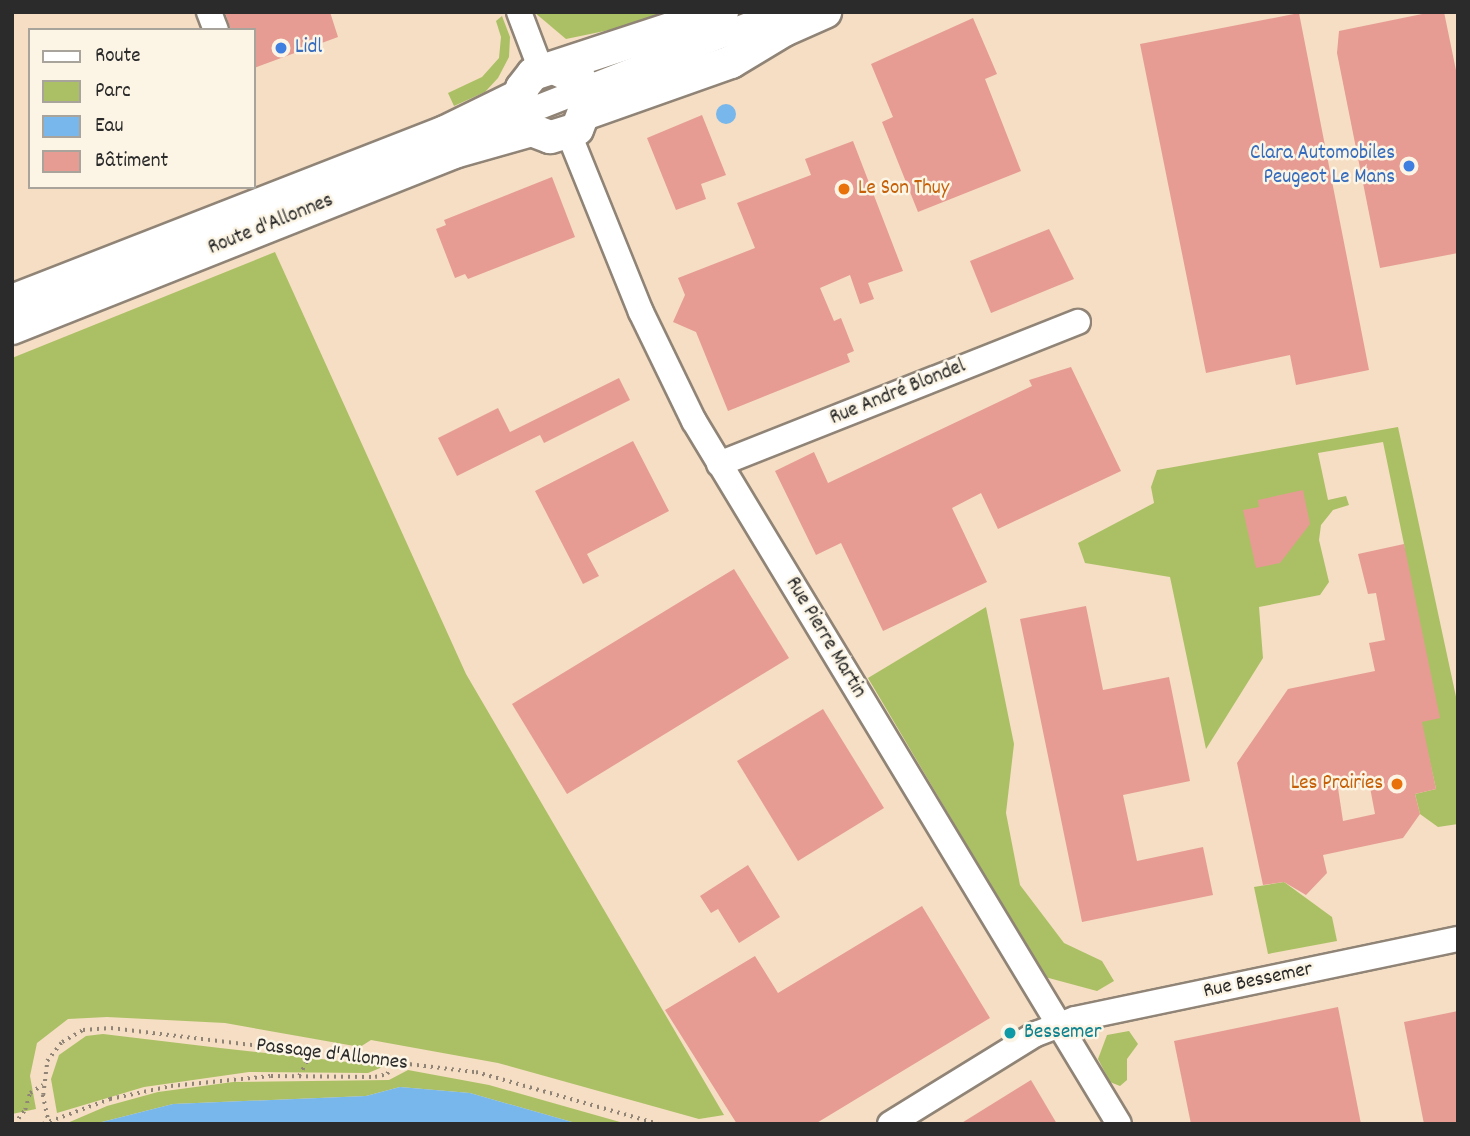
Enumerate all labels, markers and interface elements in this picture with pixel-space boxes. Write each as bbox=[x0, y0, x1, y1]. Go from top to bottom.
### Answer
legend bbox=[28, 28, 256, 189]
place label: Lidl bbox=[295, 35, 322, 61]
marker: Lidl bbox=[273, 40, 289, 56]
text: Route bbox=[95, 42, 141, 72]
text: Parc bbox=[95, 77, 131, 107]
text: Eau bbox=[95, 112, 123, 142]
place label: Clara Automobiles Peugeot Le Mans bbox=[1250, 141, 1395, 191]
text: Bâtiment bbox=[95, 147, 168, 177]
marker: Clara Automobiles Peugeot Le Mans bbox=[1401, 158, 1417, 174]
place label: Le Son Thuy bbox=[858, 176, 949, 202]
marker: Le Son Thuy bbox=[836, 181, 852, 197]
street label: Route d'Allonnes bbox=[205, 188, 337, 262]
street label: Rue André Blondel bbox=[826, 354, 970, 432]
street label: Rue Pierre Martin bbox=[779, 573, 871, 703]
place label: Les Prairies bbox=[1291, 771, 1383, 797]
marker: Les Prairies bbox=[1389, 776, 1405, 792]
street label: Rue Bessemer bbox=[1201, 957, 1315, 1005]
place label: Bessemer bbox=[1024, 1020, 1102, 1046]
marker: Bessemer bbox=[1002, 1025, 1018, 1041]
street label: Passage d'Allonnes bbox=[255, 1033, 409, 1077]

